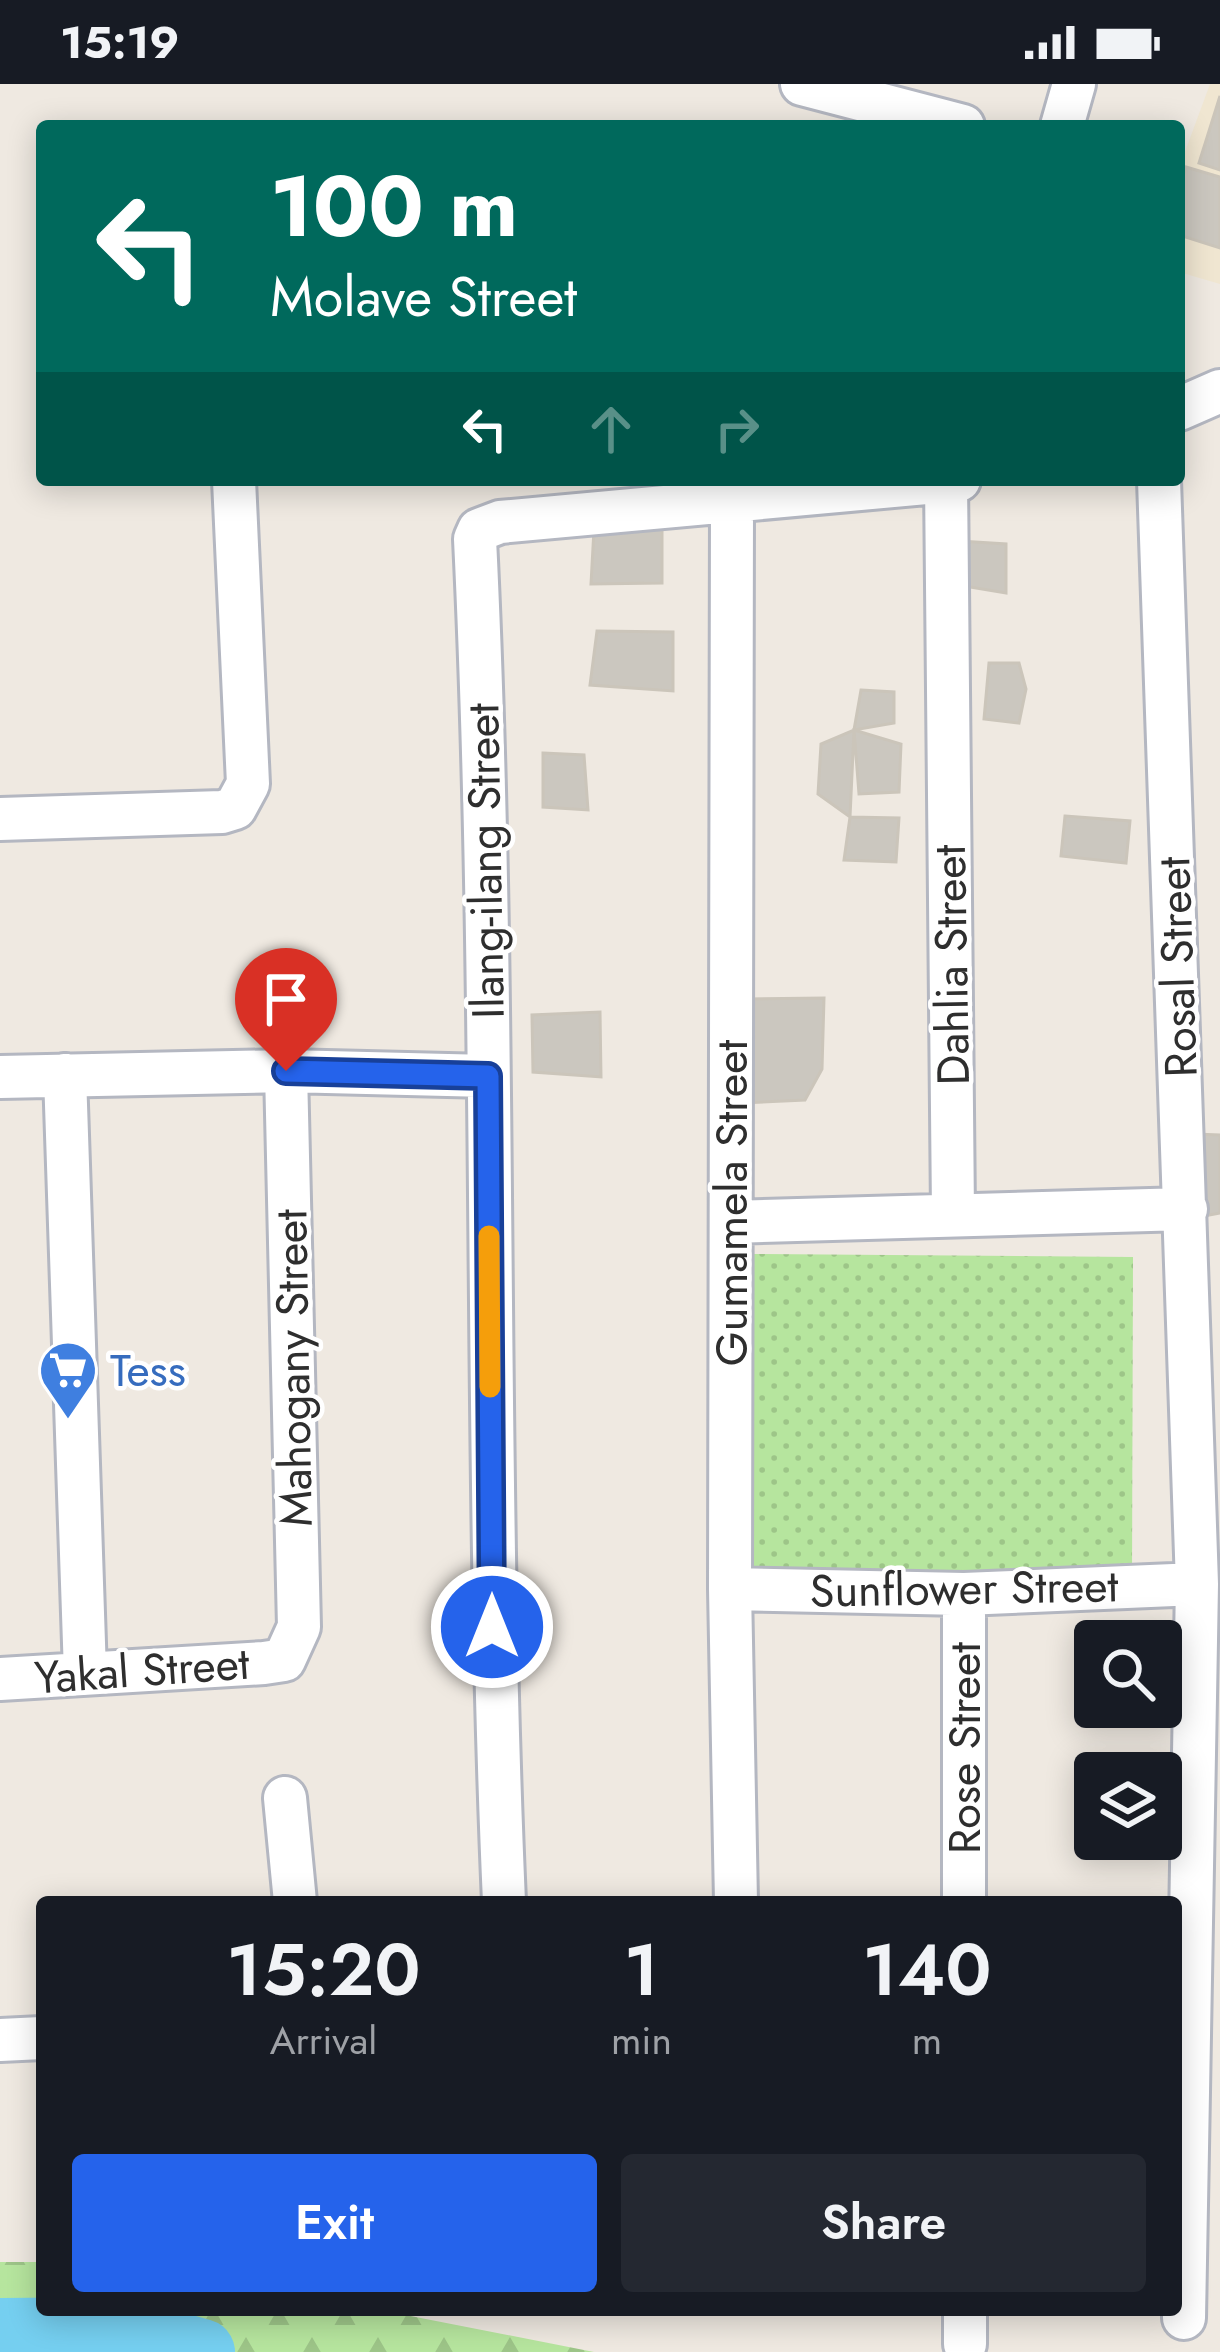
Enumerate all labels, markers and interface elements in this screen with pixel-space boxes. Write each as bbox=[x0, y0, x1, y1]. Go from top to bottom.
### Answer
text: 15:19 bbox=[60, 10, 179, 75]
text: 100 m bbox=[270, 146, 518, 268]
icon: left bbox=[72, 168, 228, 324]
text: Molave Street bbox=[270, 258, 577, 336]
icon: left bbox=[452, 396, 518, 462]
icon: ahead bbox=[578, 396, 644, 462]
icon: right bbox=[704, 396, 770, 462]
street label: Ilang-ilang Street bbox=[450, 702, 521, 1019]
street label: Dahlia Street bbox=[917, 844, 986, 1086]
street label: Rosal Street bbox=[1141, 855, 1214, 1078]
pin bbox=[235, 948, 337, 1071]
icon: arrive bbox=[253, 966, 319, 1032]
street label: Gumamela Street bbox=[699, 1040, 764, 1366]
street label: Mahogany Street bbox=[258, 1208, 329, 1527]
place label: Tess bbox=[110, 1338, 186, 1403]
supermarket icon: Tess bbox=[37, 1339, 99, 1421]
street label: Sunflower Street bbox=[809, 1553, 1119, 1624]
position arrow bbox=[429, 1564, 555, 1690]
map controls bbox=[1074, 1620, 1182, 1860]
button: search bbox=[1074, 1620, 1182, 1728]
street label: Yakal Street bbox=[32, 1631, 252, 1710]
street label: Rose Street bbox=[932, 1642, 997, 1854]
button: layers bbox=[1074, 1752, 1182, 1860]
text: 15:20 bbox=[226, 1918, 421, 2022]
text: 1 bbox=[624, 1918, 659, 2022]
text: 140 bbox=[862, 1918, 992, 2022]
text: Arrival bbox=[270, 2012, 377, 2069]
text: min bbox=[611, 2012, 672, 2069]
text: m bbox=[912, 2012, 942, 2069]
button: Exit bbox=[72, 2154, 597, 2292]
button: Share bbox=[621, 2154, 1146, 2292]

